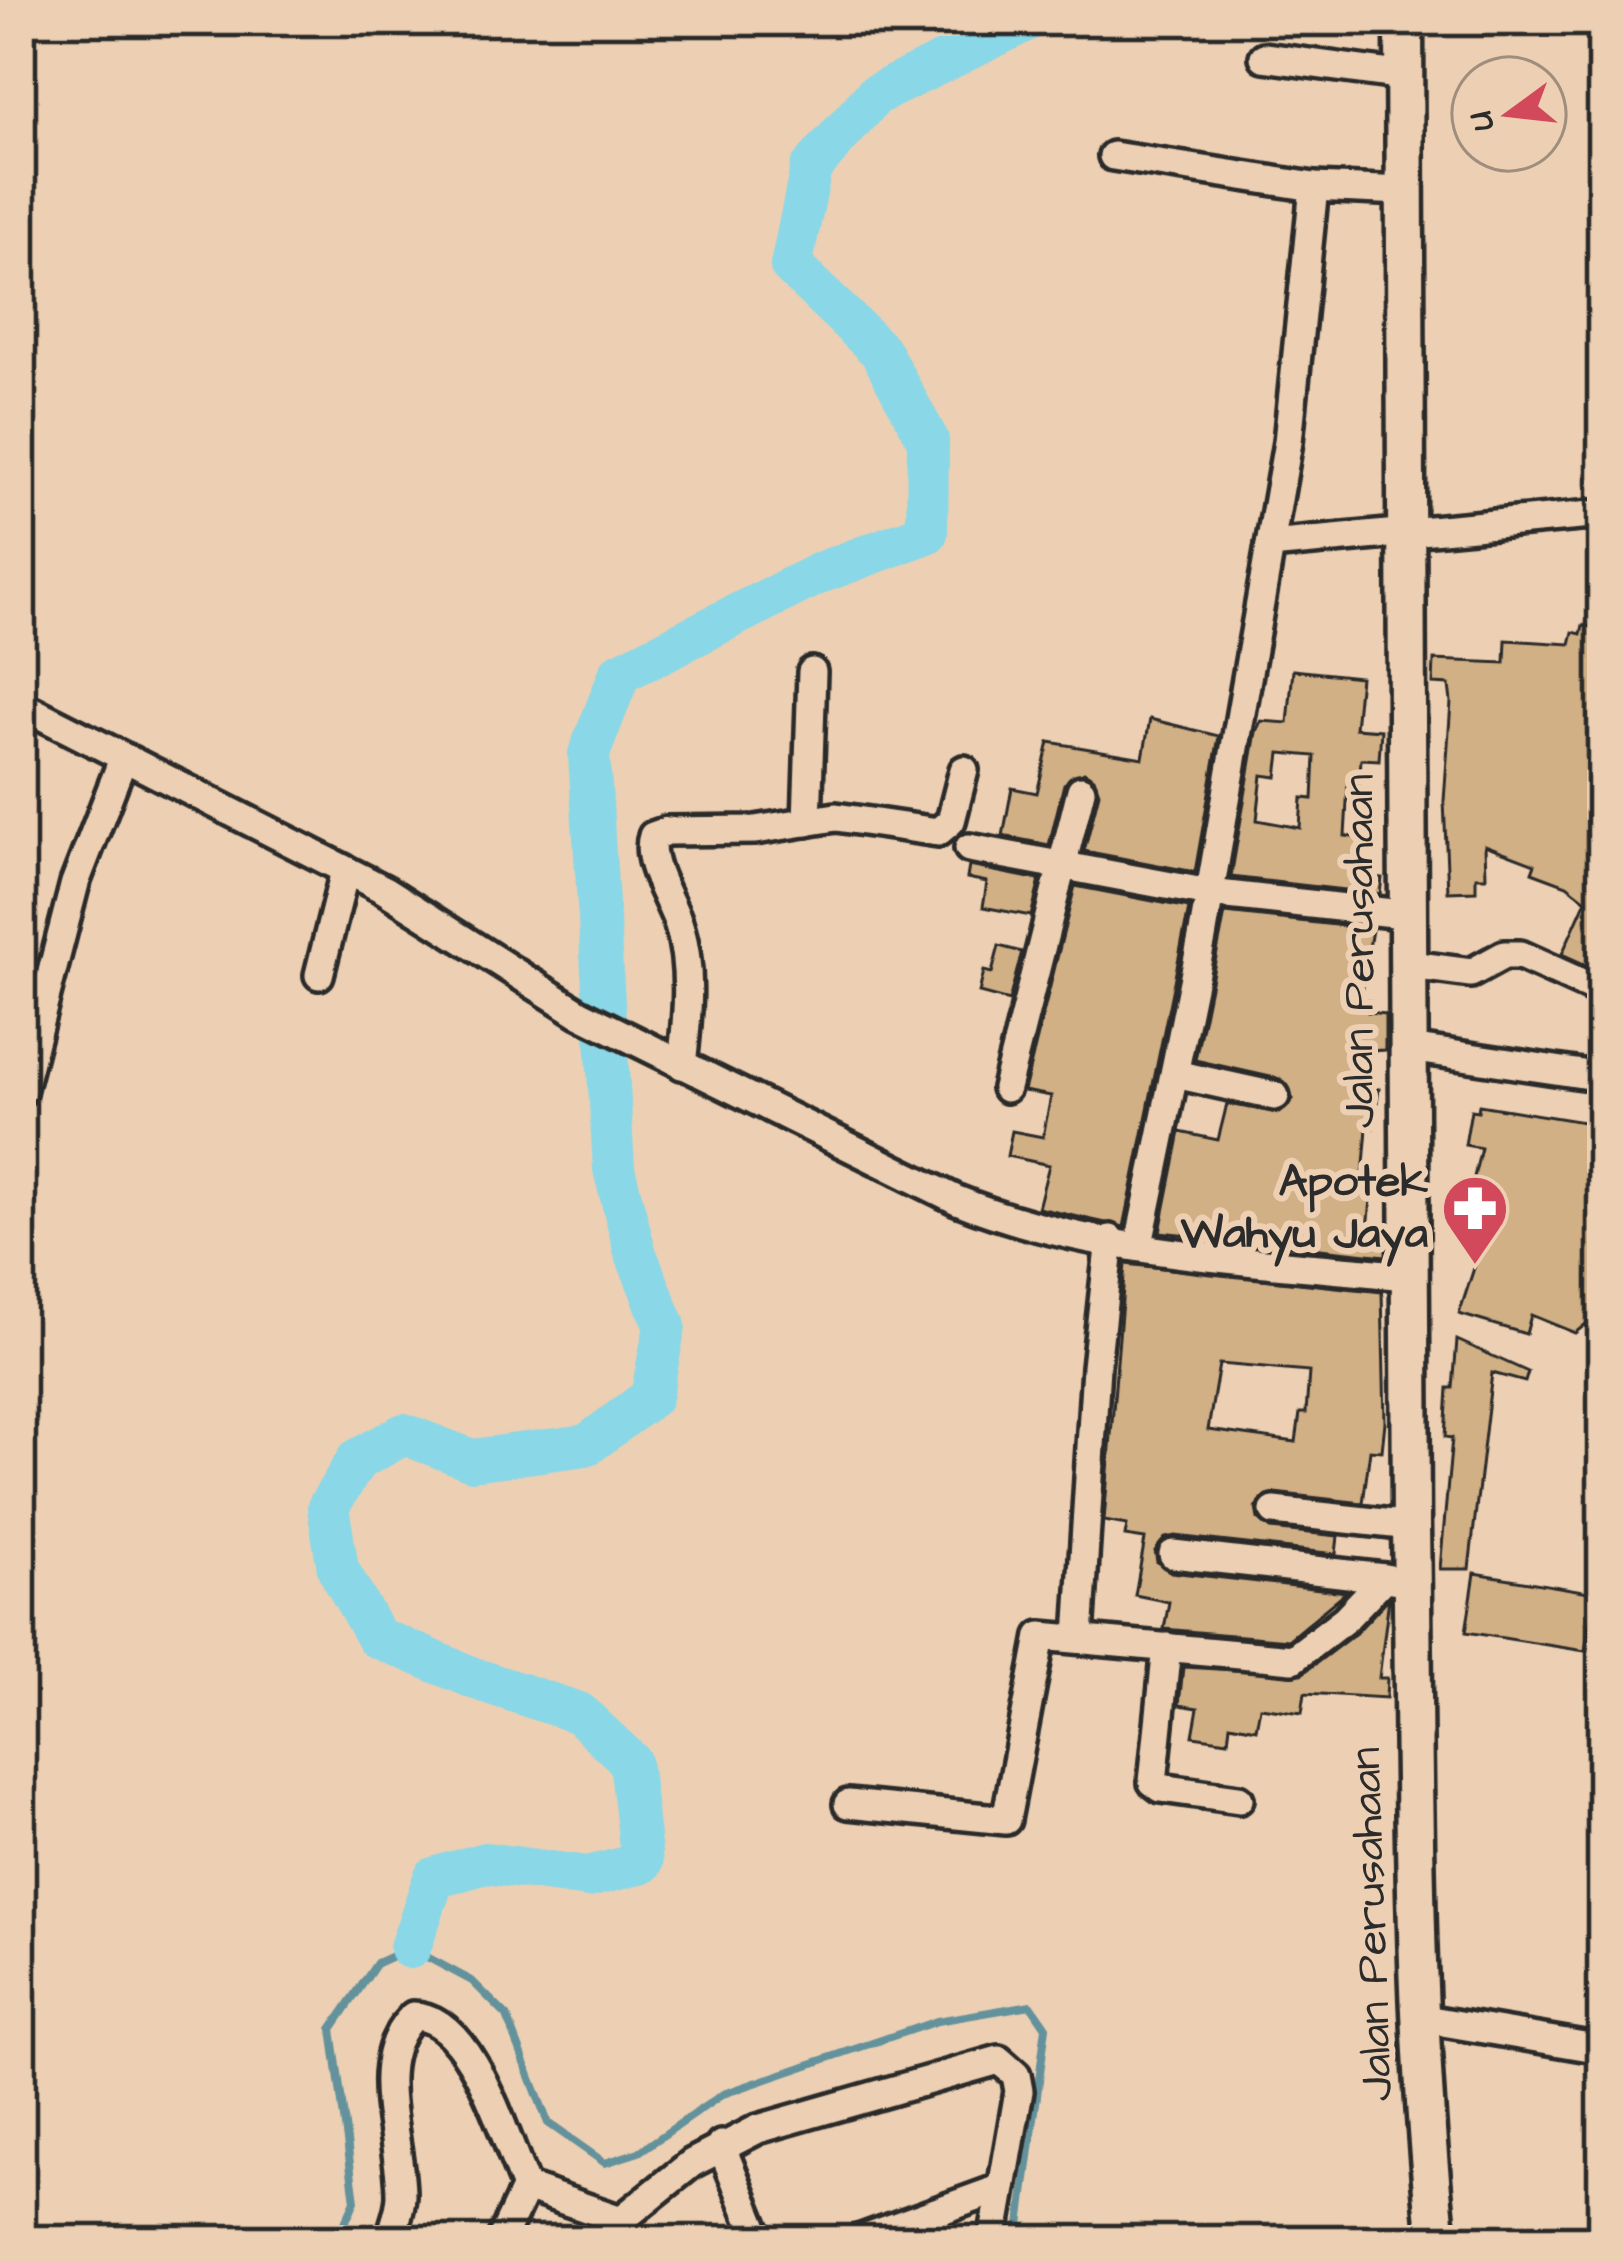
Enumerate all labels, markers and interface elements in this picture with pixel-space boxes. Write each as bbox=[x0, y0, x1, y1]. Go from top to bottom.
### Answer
north arrow bbox=[1449, 54, 1569, 174]
text: U bbox=[1457, 106, 1507, 136]
street label: Jalan Perusahaan bbox=[1329, 774, 1391, 1128]
place label: Apotek Wahyu Jaya bbox=[1180, 1151, 1428, 1267]
pharmacy icon: Apotek Wahyu Jaya bbox=[1440, 1173, 1510, 1267]
street label: Jalan Perusahaan bbox=[1335, 1746, 1409, 2102]

